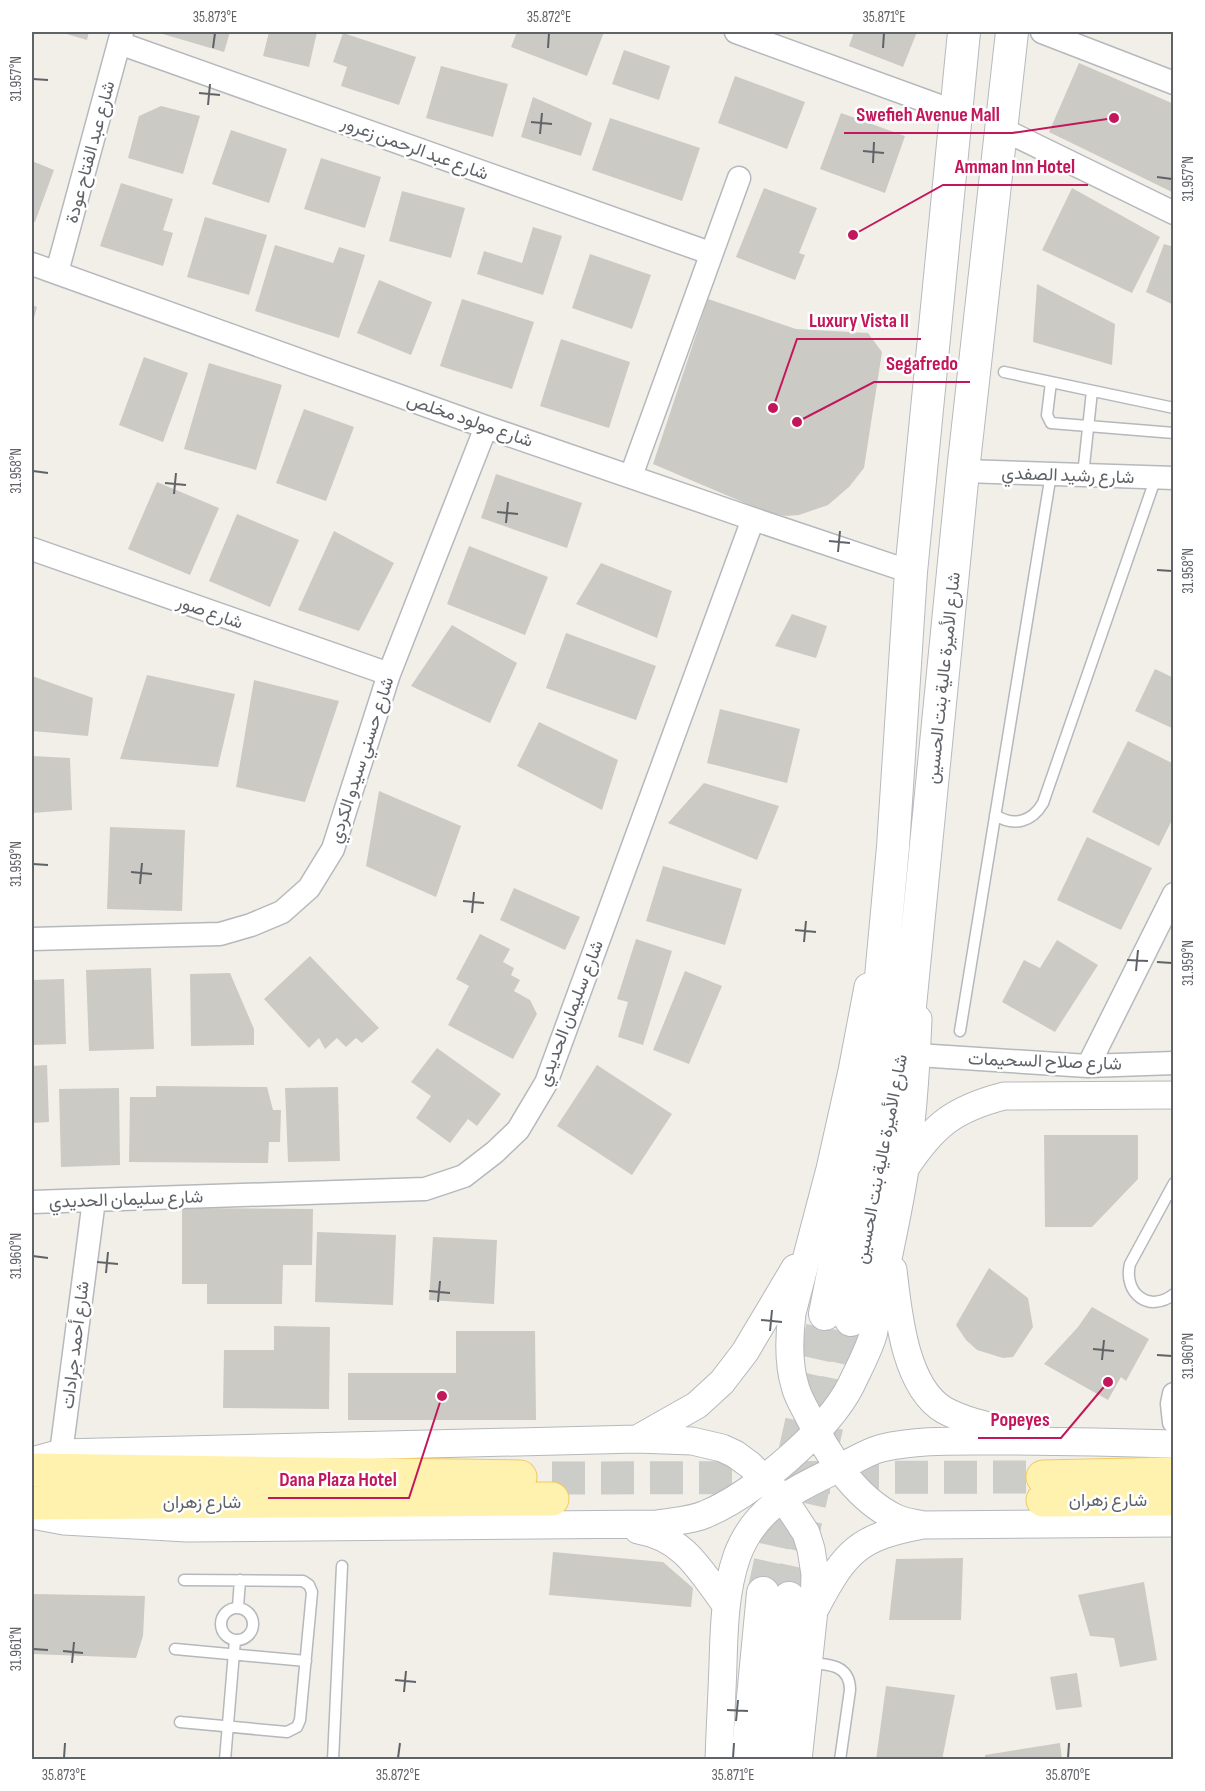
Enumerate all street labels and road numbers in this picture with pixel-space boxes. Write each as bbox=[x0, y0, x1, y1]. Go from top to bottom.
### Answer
street label: شارع عبد الفتاح عودة bbox=[61, 79, 121, 226]
street label: شارع عبد الرحمن زعرور bbox=[337, 112, 491, 186]
street label: شارع مولود مخلص bbox=[404, 389, 536, 453]
street label: شارع رشيد الصفدي bbox=[1001, 463, 1135, 492]
street label: شارع الأميرة عالية بنت الحسين bbox=[922, 571, 966, 785]
street label: شارع صور bbox=[173, 591, 246, 634]
street label: شارع حسني سيدو الكردي bbox=[325, 674, 402, 847]
street label: شارع سليمان الحديدي bbox=[533, 937, 612, 1091]
street label: شارع صلاح السحيمات bbox=[968, 1048, 1122, 1076]
street label: شارع الأميرة عالية بنت الحسين bbox=[851, 1053, 913, 1266]
street label: شارع سليمان الحديدي bbox=[48, 1186, 204, 1217]
street label: شارع أحمد جرادات bbox=[57, 1280, 95, 1410]
street label: شارع زهران bbox=[1069, 1490, 1147, 1512]
street label: شارع زهران bbox=[163, 1492, 241, 1514]

